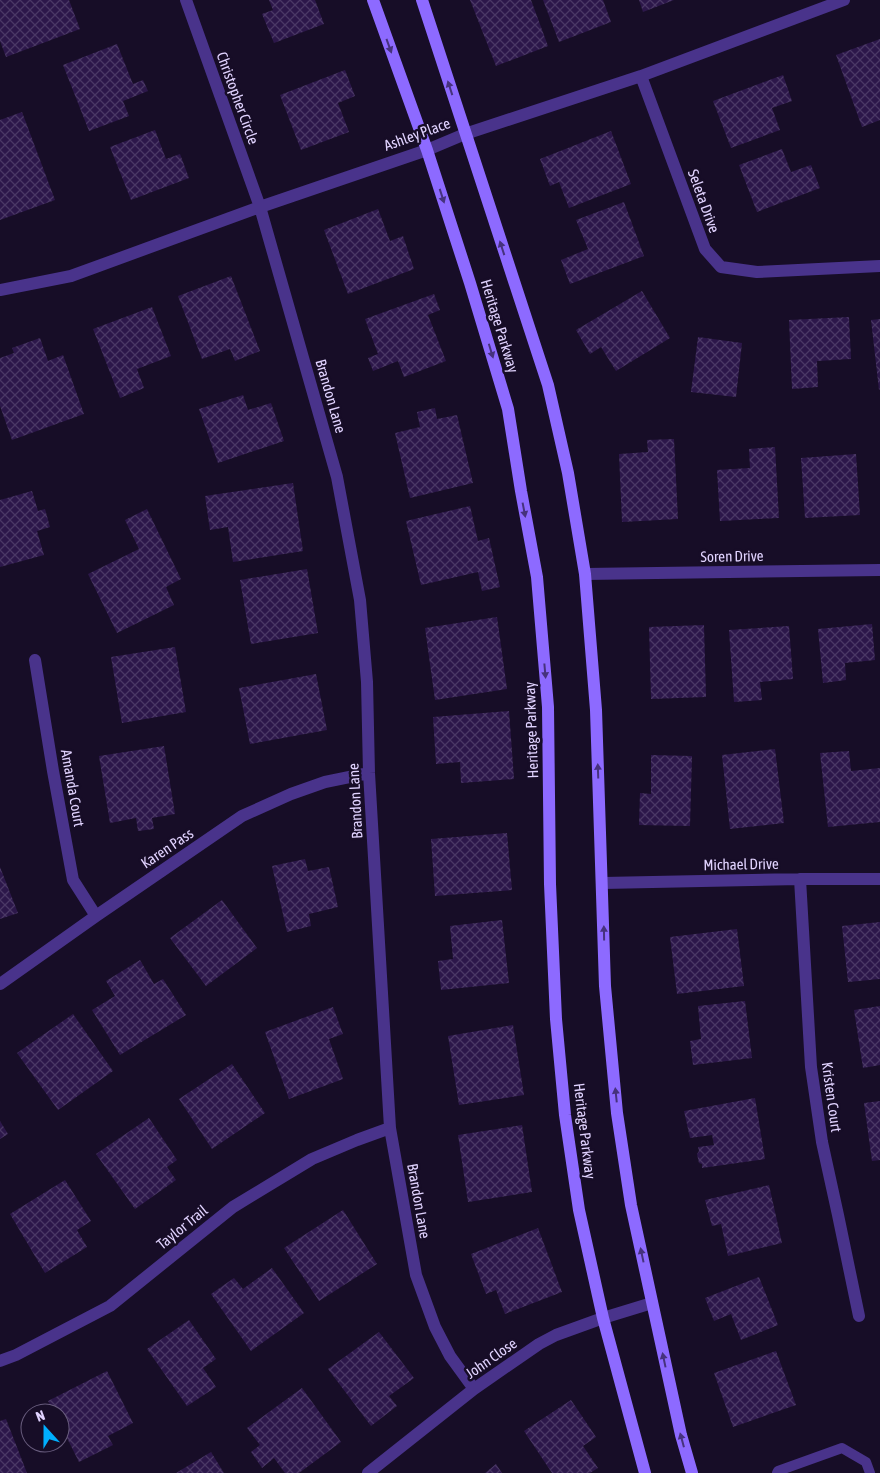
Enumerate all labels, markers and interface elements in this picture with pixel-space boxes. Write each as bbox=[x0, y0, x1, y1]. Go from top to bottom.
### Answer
one-way arrow bbox=[385, 39, 393, 54]
street label: Christopher Circle bbox=[213, 50, 263, 147]
one-way arrow bbox=[445, 80, 453, 95]
street label: Ashley Place bbox=[382, 114, 453, 154]
street label: Seleta Drive bbox=[685, 167, 723, 235]
one-way arrow bbox=[439, 189, 446, 204]
one-way arrow bbox=[498, 240, 506, 255]
street label: Heritage Parkway bbox=[478, 277, 522, 375]
one-way arrow bbox=[487, 344, 495, 359]
street label: Brandon Lane bbox=[312, 357, 350, 435]
one-way arrow bbox=[521, 502, 529, 518]
street label: Soren Drive bbox=[700, 547, 764, 565]
one-way arrow bbox=[541, 663, 549, 679]
street label: Heritage Parkway bbox=[521, 681, 541, 779]
street label: Amanda Court bbox=[58, 748, 88, 828]
street label: Brandon Lane bbox=[345, 762, 365, 839]
one-way arrow bbox=[594, 762, 602, 778]
street label: Karen Pass bbox=[138, 824, 196, 872]
street label: Michael Drive bbox=[703, 855, 779, 873]
one-way arrow bbox=[599, 925, 607, 941]
street label: Kristen Court bbox=[819, 1061, 845, 1133]
street label: Heritage Parkway bbox=[571, 1082, 599, 1180]
one-way arrow bbox=[612, 1087, 620, 1103]
street label: Brandon Lane bbox=[404, 1162, 434, 1240]
street label: Taylor Trail bbox=[153, 1201, 211, 1253]
one-way arrow bbox=[637, 1247, 645, 1263]
street label: John Close bbox=[462, 1334, 520, 1382]
one-way arrow bbox=[660, 1352, 668, 1367]
north arrow bbox=[20, 1403, 70, 1453]
text: N bbox=[34, 1407, 47, 1425]
one-way arrow bbox=[678, 1433, 686, 1448]

